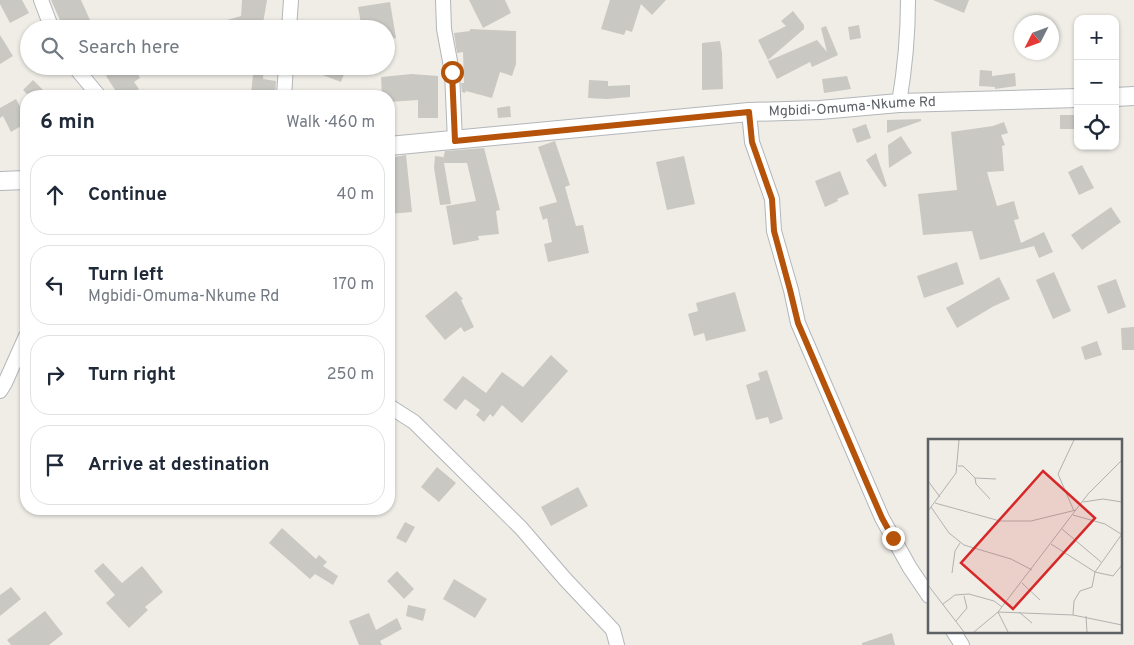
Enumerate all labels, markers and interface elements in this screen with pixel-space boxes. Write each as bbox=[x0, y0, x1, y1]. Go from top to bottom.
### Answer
north arrow bbox=[1014, 15, 1059, 60]
map controls bbox=[1074, 15, 1119, 150]
button: + bbox=[1074, 15, 1119, 60]
search box bbox=[20, 20, 395, 75]
icon: search bbox=[38, 34, 66, 62]
text: Search here bbox=[78, 36, 180, 60]
button: − bbox=[1074, 60, 1119, 105]
route start bbox=[441, 61, 464, 84]
street label: Mgbidi-Omuma-Nkume Rd bbox=[768, 93, 936, 120]
button: locate bbox=[1074, 105, 1119, 150]
text: 6 min bbox=[40, 109, 95, 136]
text: Walk · 460 m bbox=[286, 113, 375, 133]
icon: ahead bbox=[41, 181, 69, 209]
text: Continue bbox=[88, 183, 167, 207]
text: 40 m bbox=[336, 185, 374, 205]
text: Turn left bbox=[88, 263, 164, 287]
icon: left bbox=[41, 271, 69, 299]
text: 170 m bbox=[333, 275, 374, 295]
text: Mgbidi-Omuma-Nkume Rd bbox=[88, 287, 279, 307]
icon: right bbox=[41, 361, 69, 389]
text: Turn right bbox=[88, 363, 176, 387]
text: 250 m bbox=[327, 365, 374, 385]
inset map bbox=[928, 439, 1122, 632]
icon: arrive bbox=[41, 451, 69, 479]
text: Arrive at destination bbox=[88, 453, 269, 477]
route end bbox=[882, 527, 905, 550]

